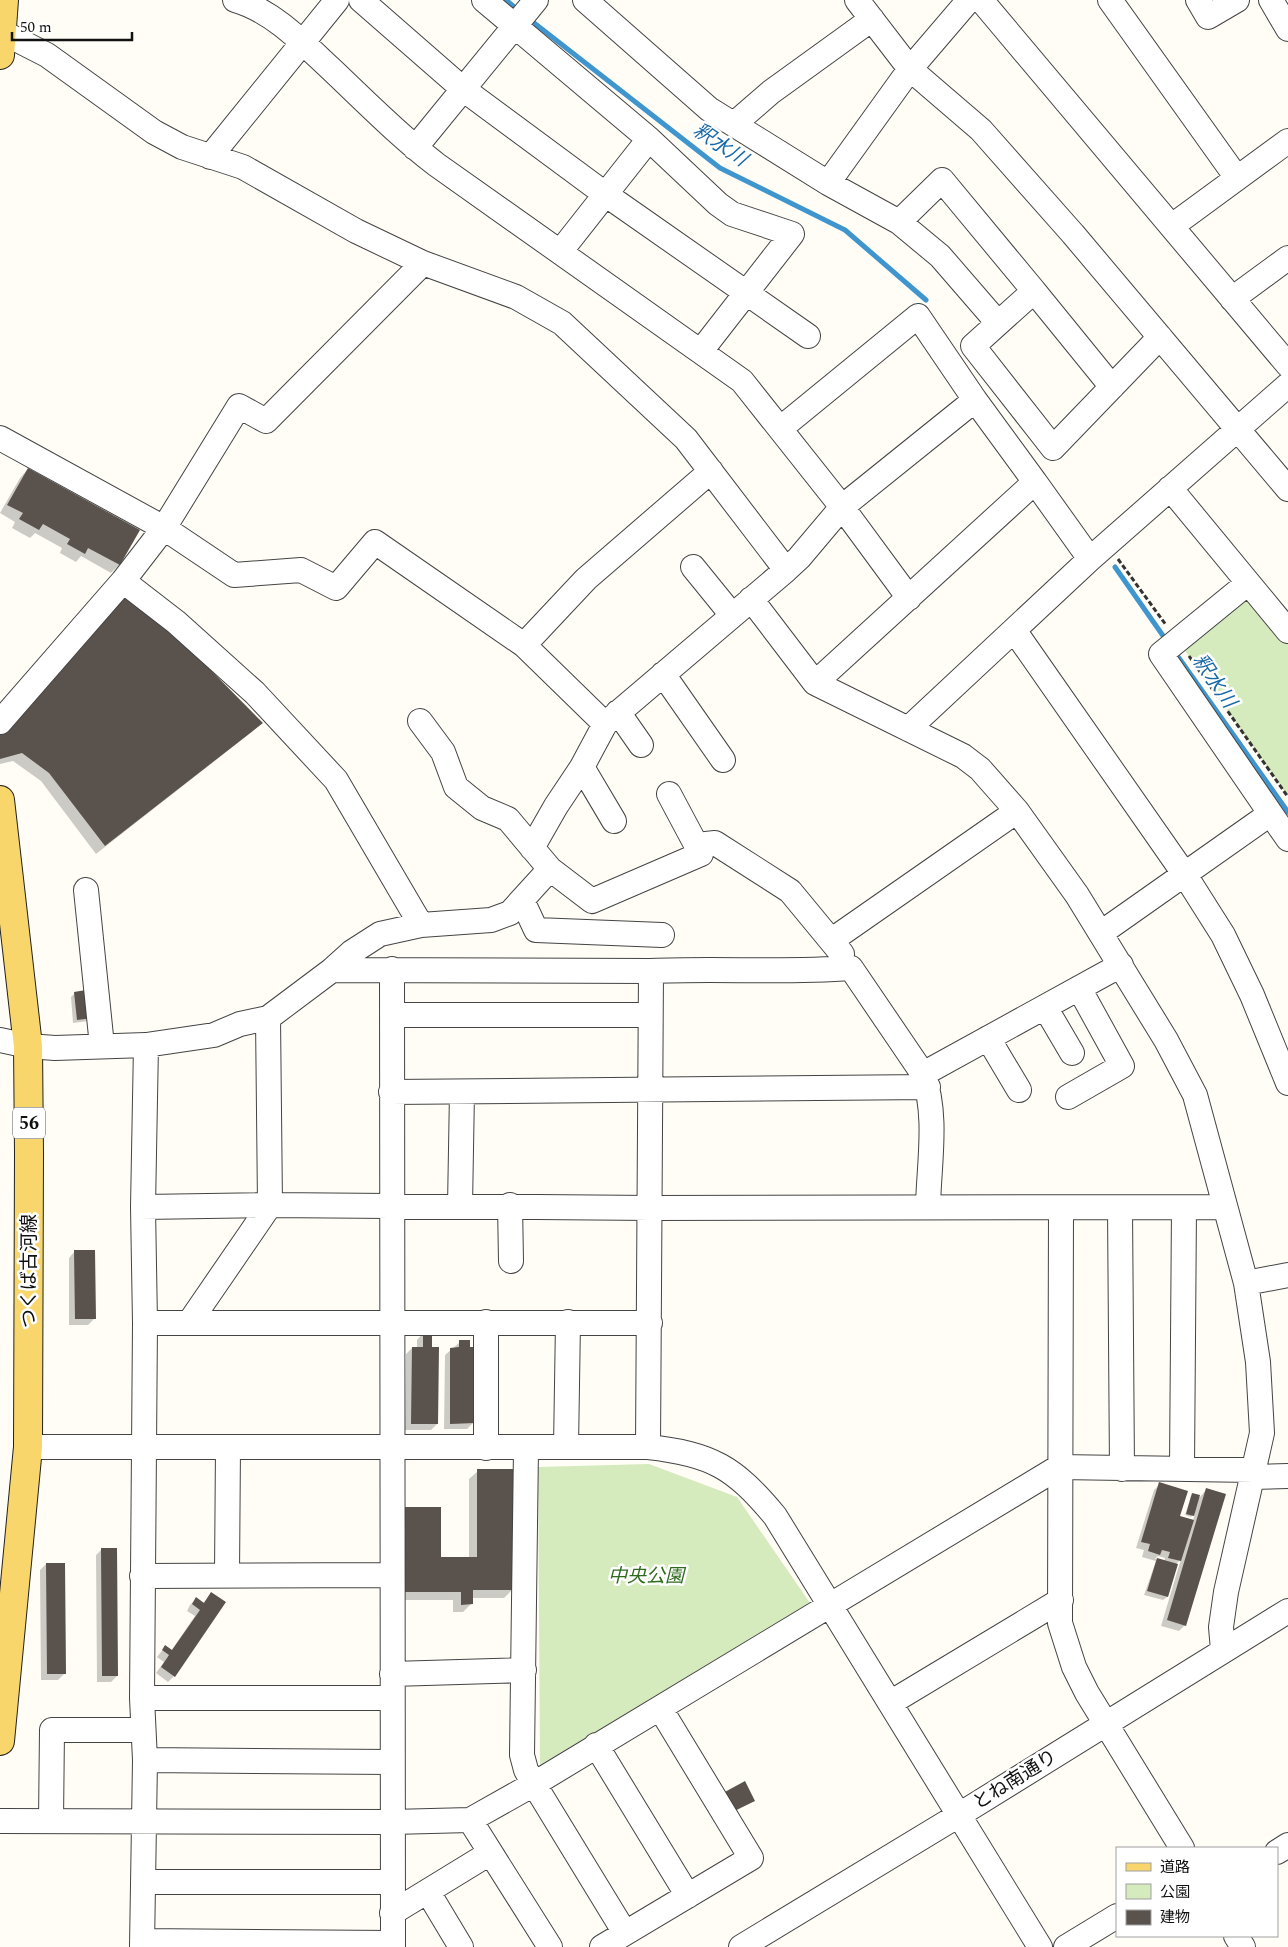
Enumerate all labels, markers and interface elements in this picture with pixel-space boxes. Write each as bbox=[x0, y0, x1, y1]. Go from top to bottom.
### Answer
scale bar bbox=[12, 10, 132, 42]
text: 50 m bbox=[20, 16, 52, 39]
water label: 釈水川 bbox=[687, 116, 755, 175]
water label: 釈水川 bbox=[1185, 648, 1245, 716]
road number: 56 bbox=[13, 1108, 45, 1138]
street label: つくば古河線 bbox=[15, 1214, 44, 1328]
park label: 中央公園 bbox=[608, 1562, 687, 1591]
street label: とね南通り bbox=[967, 1743, 1063, 1817]
legend bbox=[1116, 1847, 1278, 1937]
text: 道路 bbox=[1160, 1856, 1190, 1879]
text: 公園 bbox=[1160, 1881, 1190, 1904]
text: 建物 bbox=[1160, 1906, 1190, 1929]

